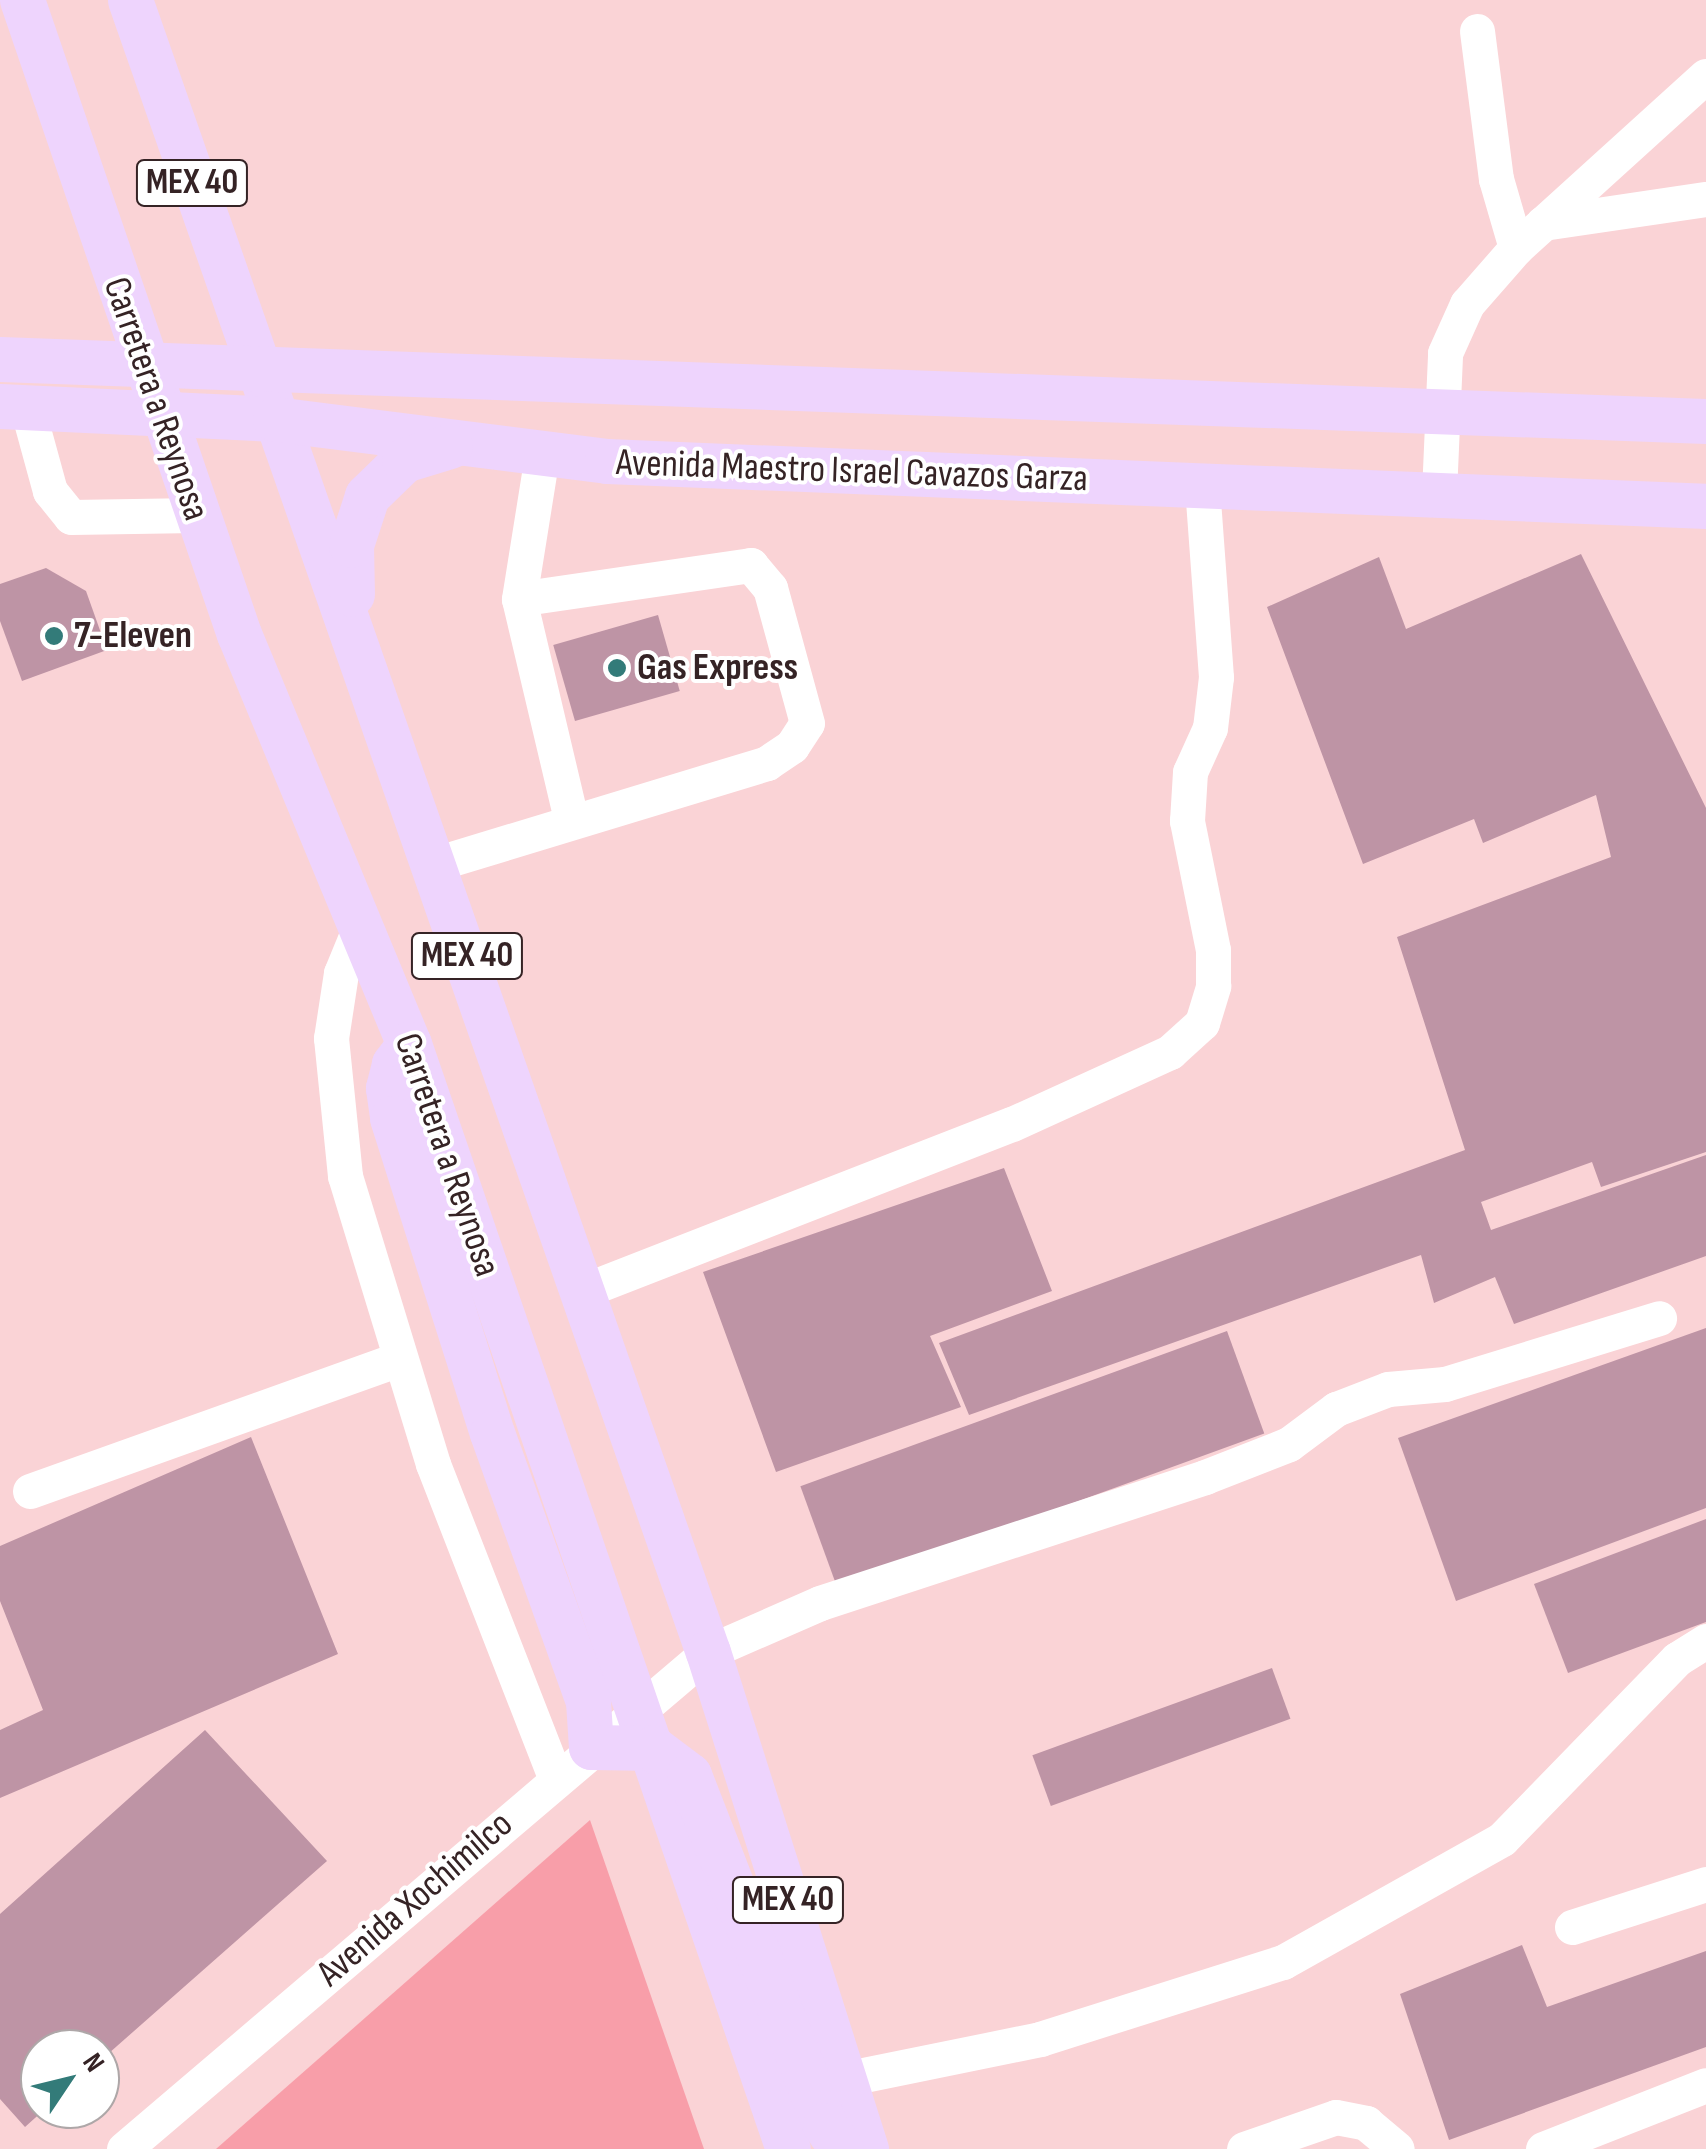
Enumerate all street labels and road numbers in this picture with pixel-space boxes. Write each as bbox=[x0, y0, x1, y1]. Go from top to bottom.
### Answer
road number: MEX 40 bbox=[134, 153, 250, 213]
street label: Carretera a Reynosa bbox=[93, 272, 219, 526]
street label: Avenida Maestro Israel Cavazos Garza bbox=[615, 440, 1089, 502]
road number: MEX 40 bbox=[410, 926, 524, 986]
street label: Carretera a Reynosa bbox=[384, 1028, 510, 1282]
street label: Avenida Xochimilco bbox=[308, 1802, 522, 1996]
road number: MEX 40 bbox=[730, 1870, 846, 1930]

